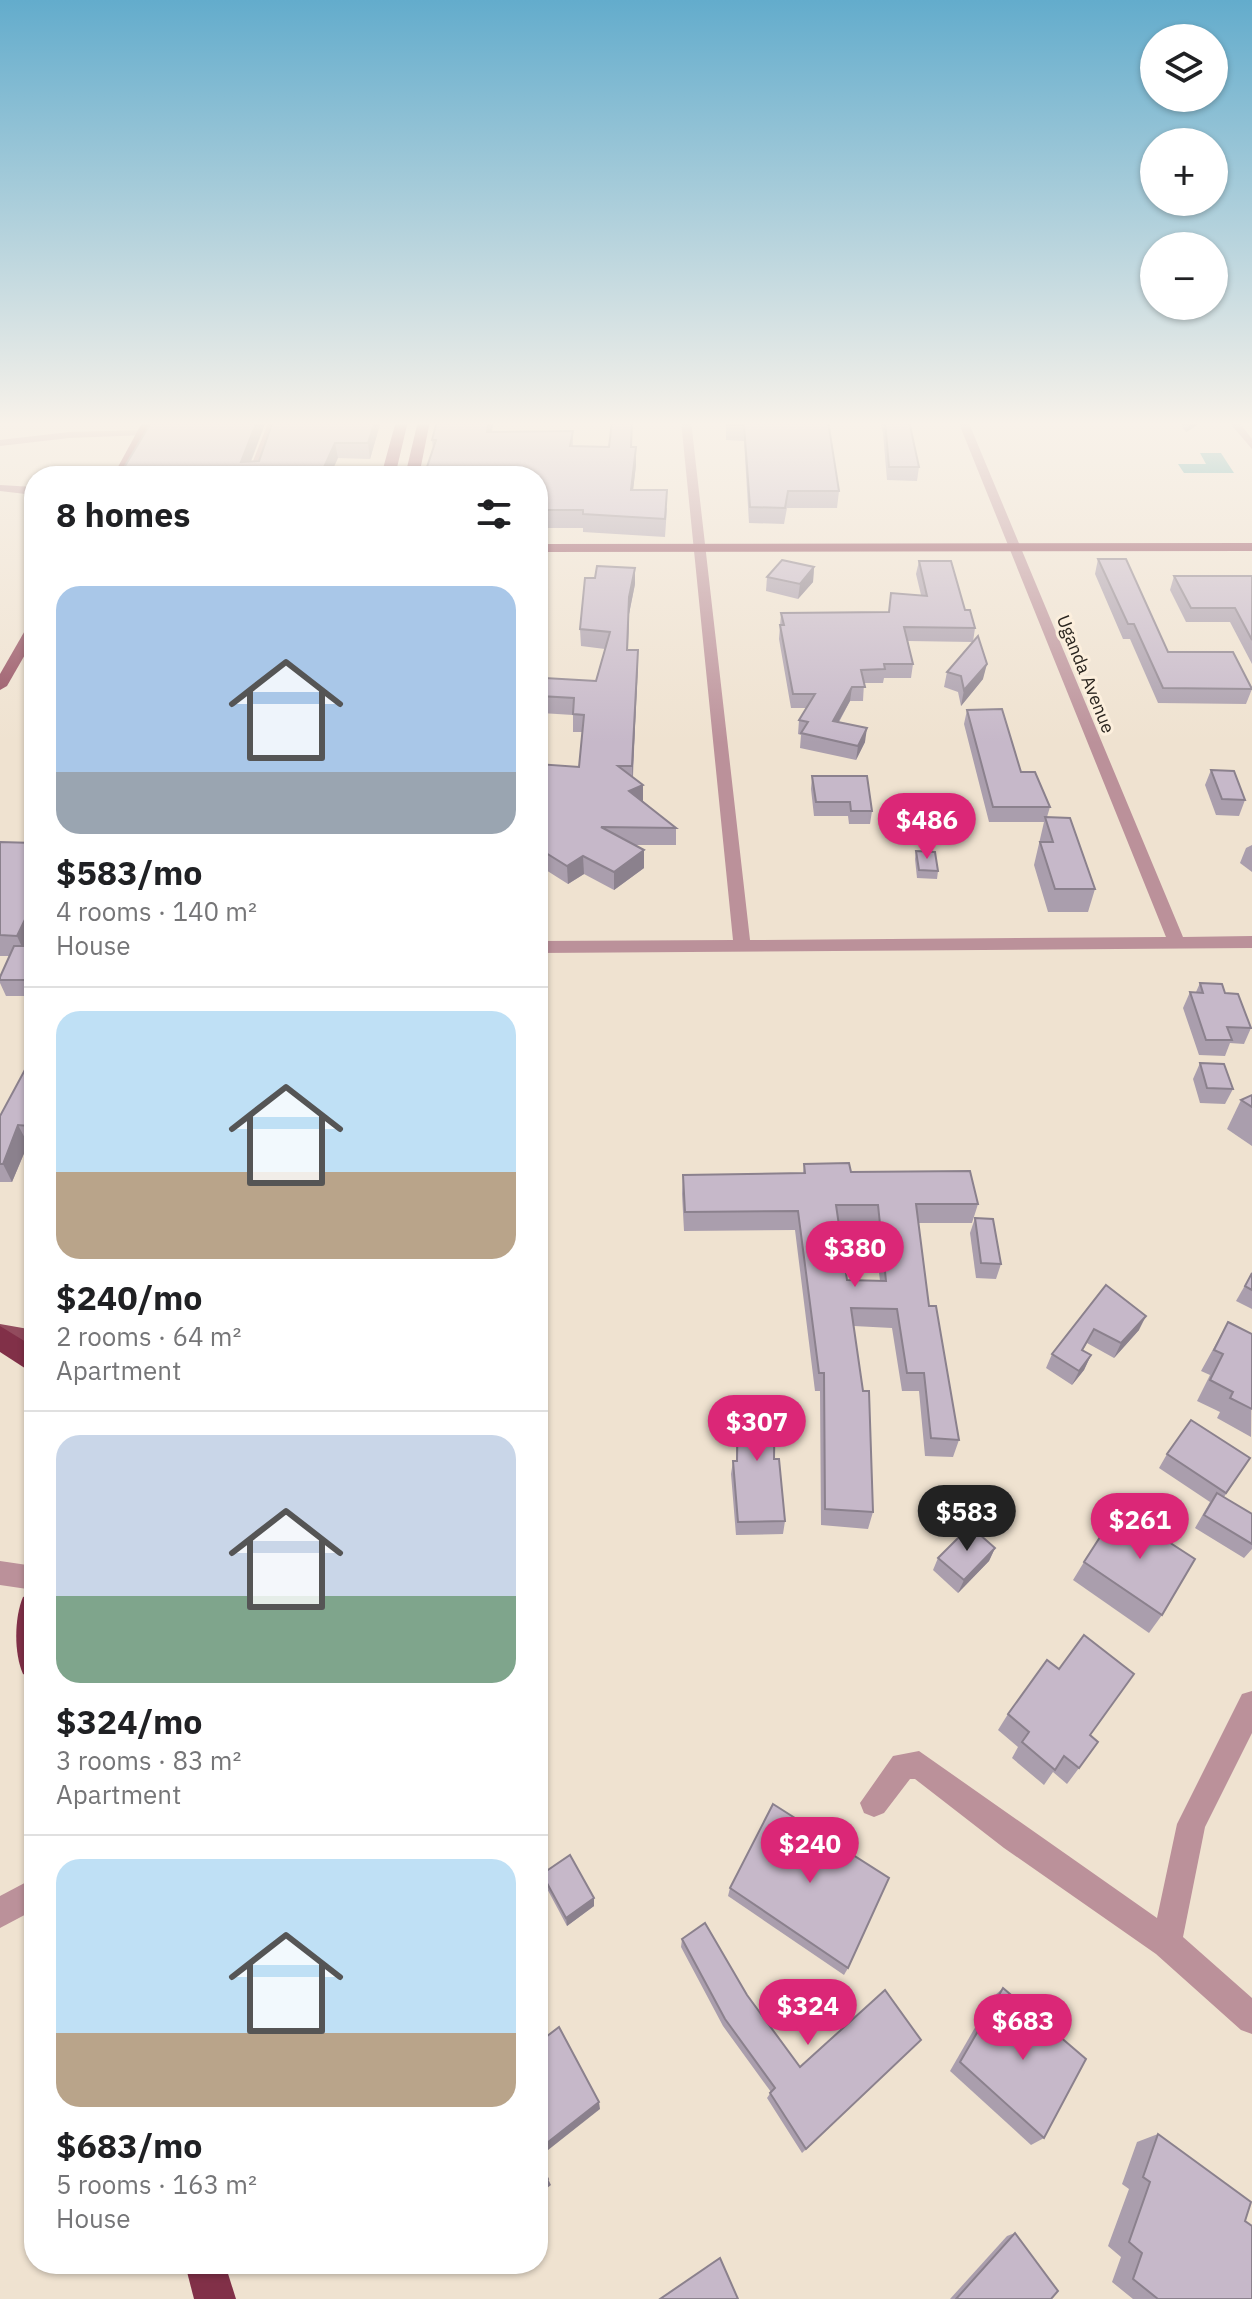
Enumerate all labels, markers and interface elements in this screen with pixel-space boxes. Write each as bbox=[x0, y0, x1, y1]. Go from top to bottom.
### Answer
map controls bbox=[1140, 24, 1228, 320]
button: layers bbox=[1140, 24, 1228, 112]
button: + bbox=[1140, 128, 1228, 216]
button: − bbox=[1140, 232, 1228, 320]
text: 8 homes bbox=[56, 492, 191, 536]
icon: filters bbox=[472, 492, 516, 536]
street label: Uganda Avenue bbox=[1052, 611, 1120, 737]
icon: home bbox=[214, 638, 358, 782]
pin: $486 bbox=[880, 793, 974, 861]
text: $486 bbox=[896, 802, 958, 836]
text: $583/mo bbox=[56, 850, 203, 894]
text: 4 rooms · 140 m² bbox=[56, 894, 257, 928]
text: House bbox=[56, 928, 131, 962]
icon: home bbox=[214, 1063, 358, 1207]
pin: $380 bbox=[808, 1221, 902, 1289]
text: $380 bbox=[824, 1230, 886, 1264]
text: $240/mo bbox=[56, 1275, 203, 1319]
text: 2 rooms · 64 m² bbox=[56, 1319, 241, 1353]
text: Apartment bbox=[56, 1353, 181, 1387]
pin: $307 bbox=[710, 1395, 804, 1463]
text: $307 bbox=[726, 1404, 788, 1438]
pin: $583 bbox=[920, 1485, 1014, 1553]
icon: home bbox=[214, 1487, 358, 1631]
pin: $261 bbox=[1093, 1493, 1187, 1561]
text: $583 bbox=[936, 1494, 998, 1528]
text: $261 bbox=[1109, 1502, 1171, 1536]
text: $324/mo bbox=[56, 1699, 203, 1743]
text: 3 rooms · 83 m² bbox=[56, 1743, 241, 1777]
text: Apartment bbox=[56, 1777, 181, 1811]
pin: $240 bbox=[763, 1817, 857, 1885]
text: $240 bbox=[779, 1826, 841, 1860]
icon: home bbox=[214, 1911, 358, 2055]
pin: $324 bbox=[761, 1979, 855, 2047]
text: $324 bbox=[777, 1988, 839, 2022]
pin: $683 bbox=[976, 1994, 1070, 2062]
text: $683 bbox=[992, 2003, 1054, 2037]
text: $683/mo bbox=[56, 2123, 203, 2167]
text: 5 rooms · 163 m² bbox=[56, 2167, 257, 2201]
text: House bbox=[56, 2201, 131, 2235]

